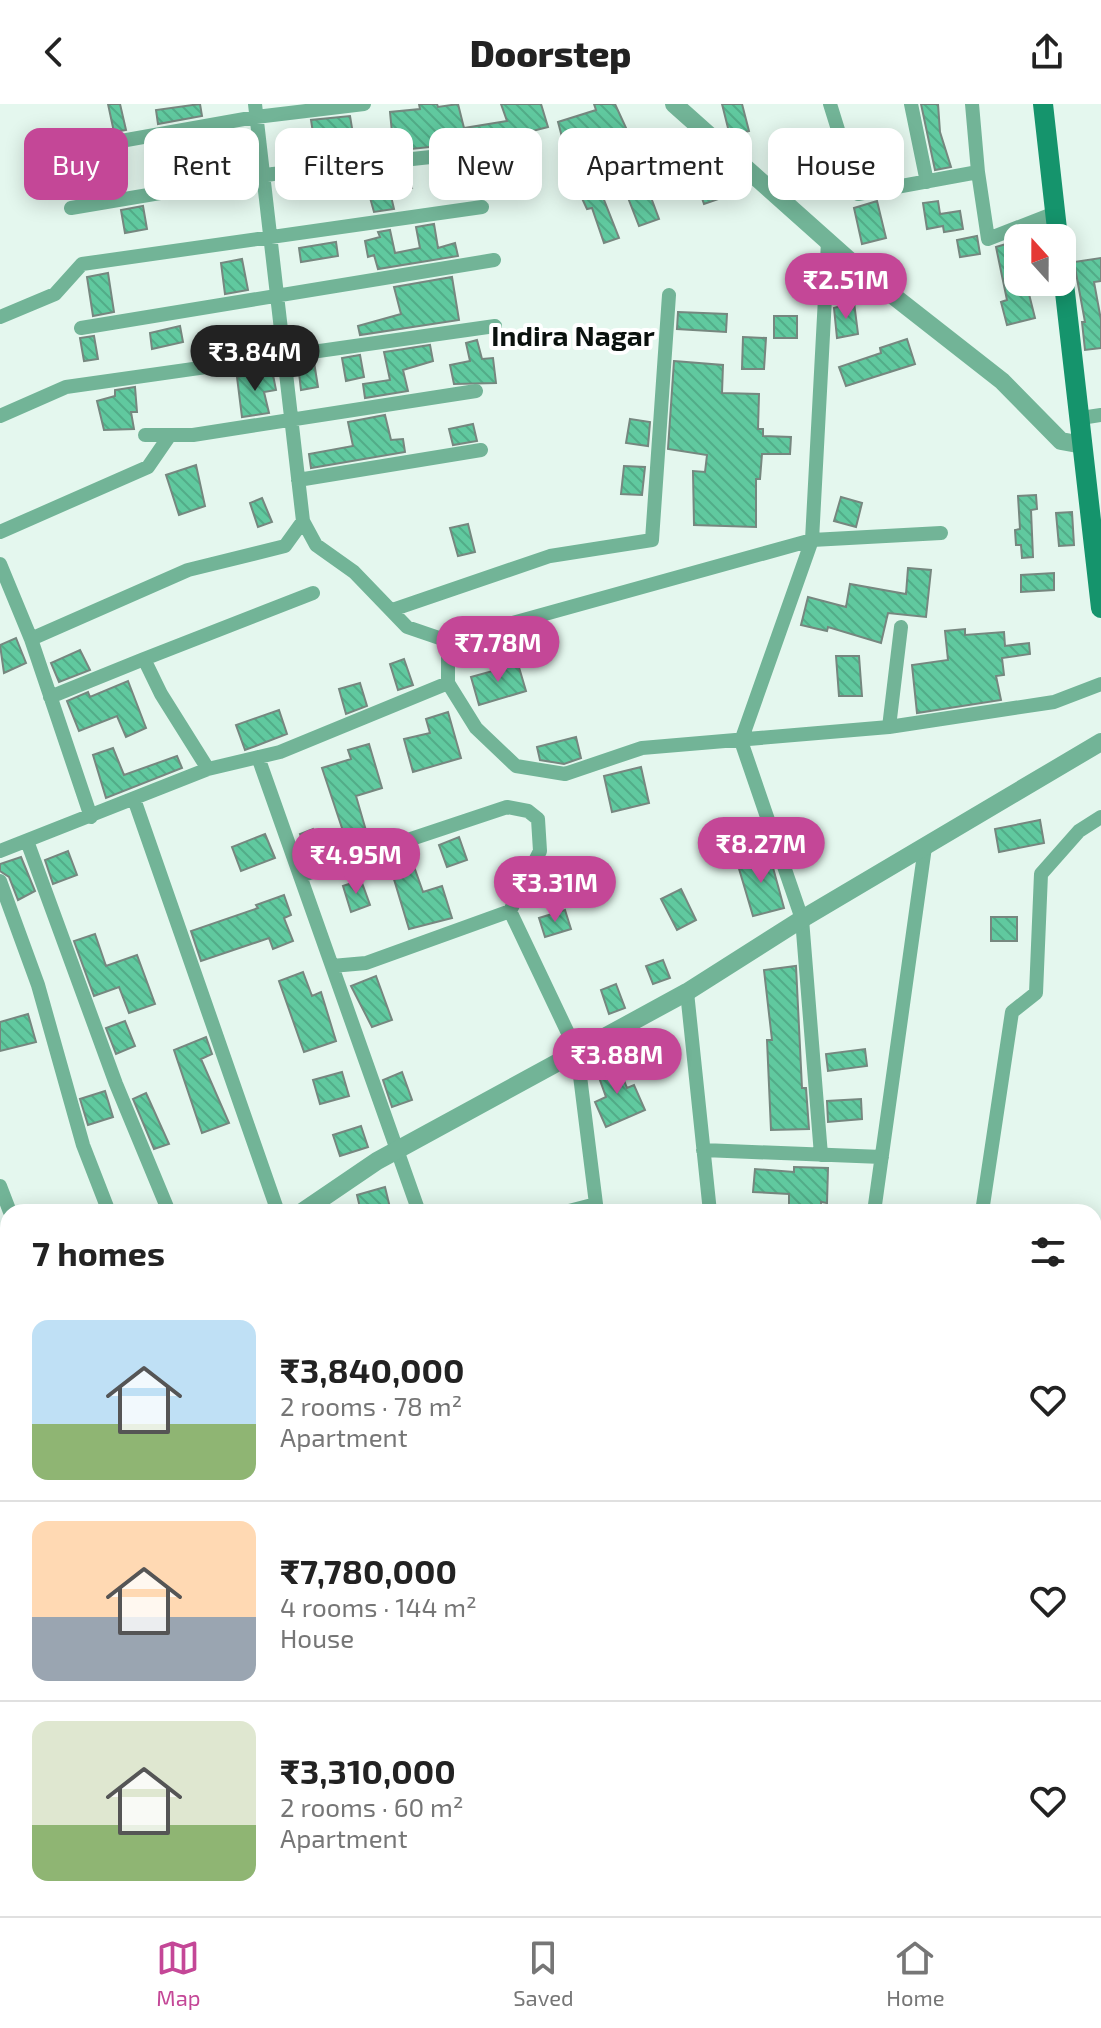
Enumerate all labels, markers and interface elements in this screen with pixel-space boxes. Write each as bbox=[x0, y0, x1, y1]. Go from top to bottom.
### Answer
icon: back bbox=[32, 30, 76, 74]
icon: share bbox=[1025, 30, 1069, 74]
text: Doorstep bbox=[470, 31, 631, 74]
chip: Buy bbox=[24, 128, 128, 200]
chip: Rent bbox=[144, 128, 259, 200]
chip: Filters bbox=[275, 128, 413, 200]
chip: New bbox=[429, 128, 542, 200]
chip: Apartment bbox=[558, 128, 752, 200]
chip: House bbox=[768, 128, 904, 200]
north arrow bbox=[1004, 224, 1076, 296]
map controls bbox=[1004, 224, 1076, 296]
pin: ₹2.51M bbox=[781, 253, 911, 321]
text: ₹2.51M bbox=[803, 263, 889, 294]
district label: Indira Nagar bbox=[491, 318, 655, 352]
pin: ₹3.84M bbox=[190, 325, 320, 393]
text: ₹3.84M bbox=[208, 335, 302, 366]
pin: ₹7.78M bbox=[433, 616, 563, 684]
text: ₹7.78M bbox=[454, 626, 542, 657]
pin: ₹8.27M bbox=[696, 817, 826, 885]
text: ₹8.27M bbox=[716, 827, 806, 858]
pin: ₹4.95M bbox=[291, 828, 421, 896]
text: ₹4.95M bbox=[310, 838, 402, 869]
pin: ₹3.31M bbox=[490, 856, 620, 924]
text: ₹3.31M bbox=[512, 866, 598, 897]
pin: ₹3.88M bbox=[552, 1028, 682, 1096]
text: ₹3.88M bbox=[571, 1038, 663, 1069]
icon: filters bbox=[1026, 1230, 1070, 1274]
text: 7 homes bbox=[32, 1232, 165, 1273]
text: ₹3,840,000 bbox=[280, 1349, 464, 1390]
icon: home bbox=[96, 1352, 192, 1448]
icon: heart bbox=[1026, 1378, 1070, 1422]
text: 2 rooms · 78 m² bbox=[280, 1390, 462, 1421]
text: Apartment bbox=[280, 1421, 408, 1452]
text: ₹7,780,000 bbox=[280, 1550, 457, 1591]
icon: home bbox=[96, 1553, 192, 1649]
icon: heart bbox=[1026, 1579, 1070, 1623]
text: 4 rooms · 144 m² bbox=[280, 1591, 477, 1622]
text: House bbox=[280, 1622, 354, 1653]
text: ₹3,310,000 bbox=[280, 1750, 456, 1791]
icon: home bbox=[96, 1753, 192, 1849]
icon: heart bbox=[1026, 1779, 1070, 1823]
text: 2 rooms · 60 m² bbox=[280, 1791, 464, 1822]
text: Apartment bbox=[280, 1822, 408, 1853]
tab: Map bbox=[156, 1936, 201, 2010]
tab: Saved bbox=[513, 1936, 574, 2010]
tab: Home bbox=[886, 1936, 945, 2010]

